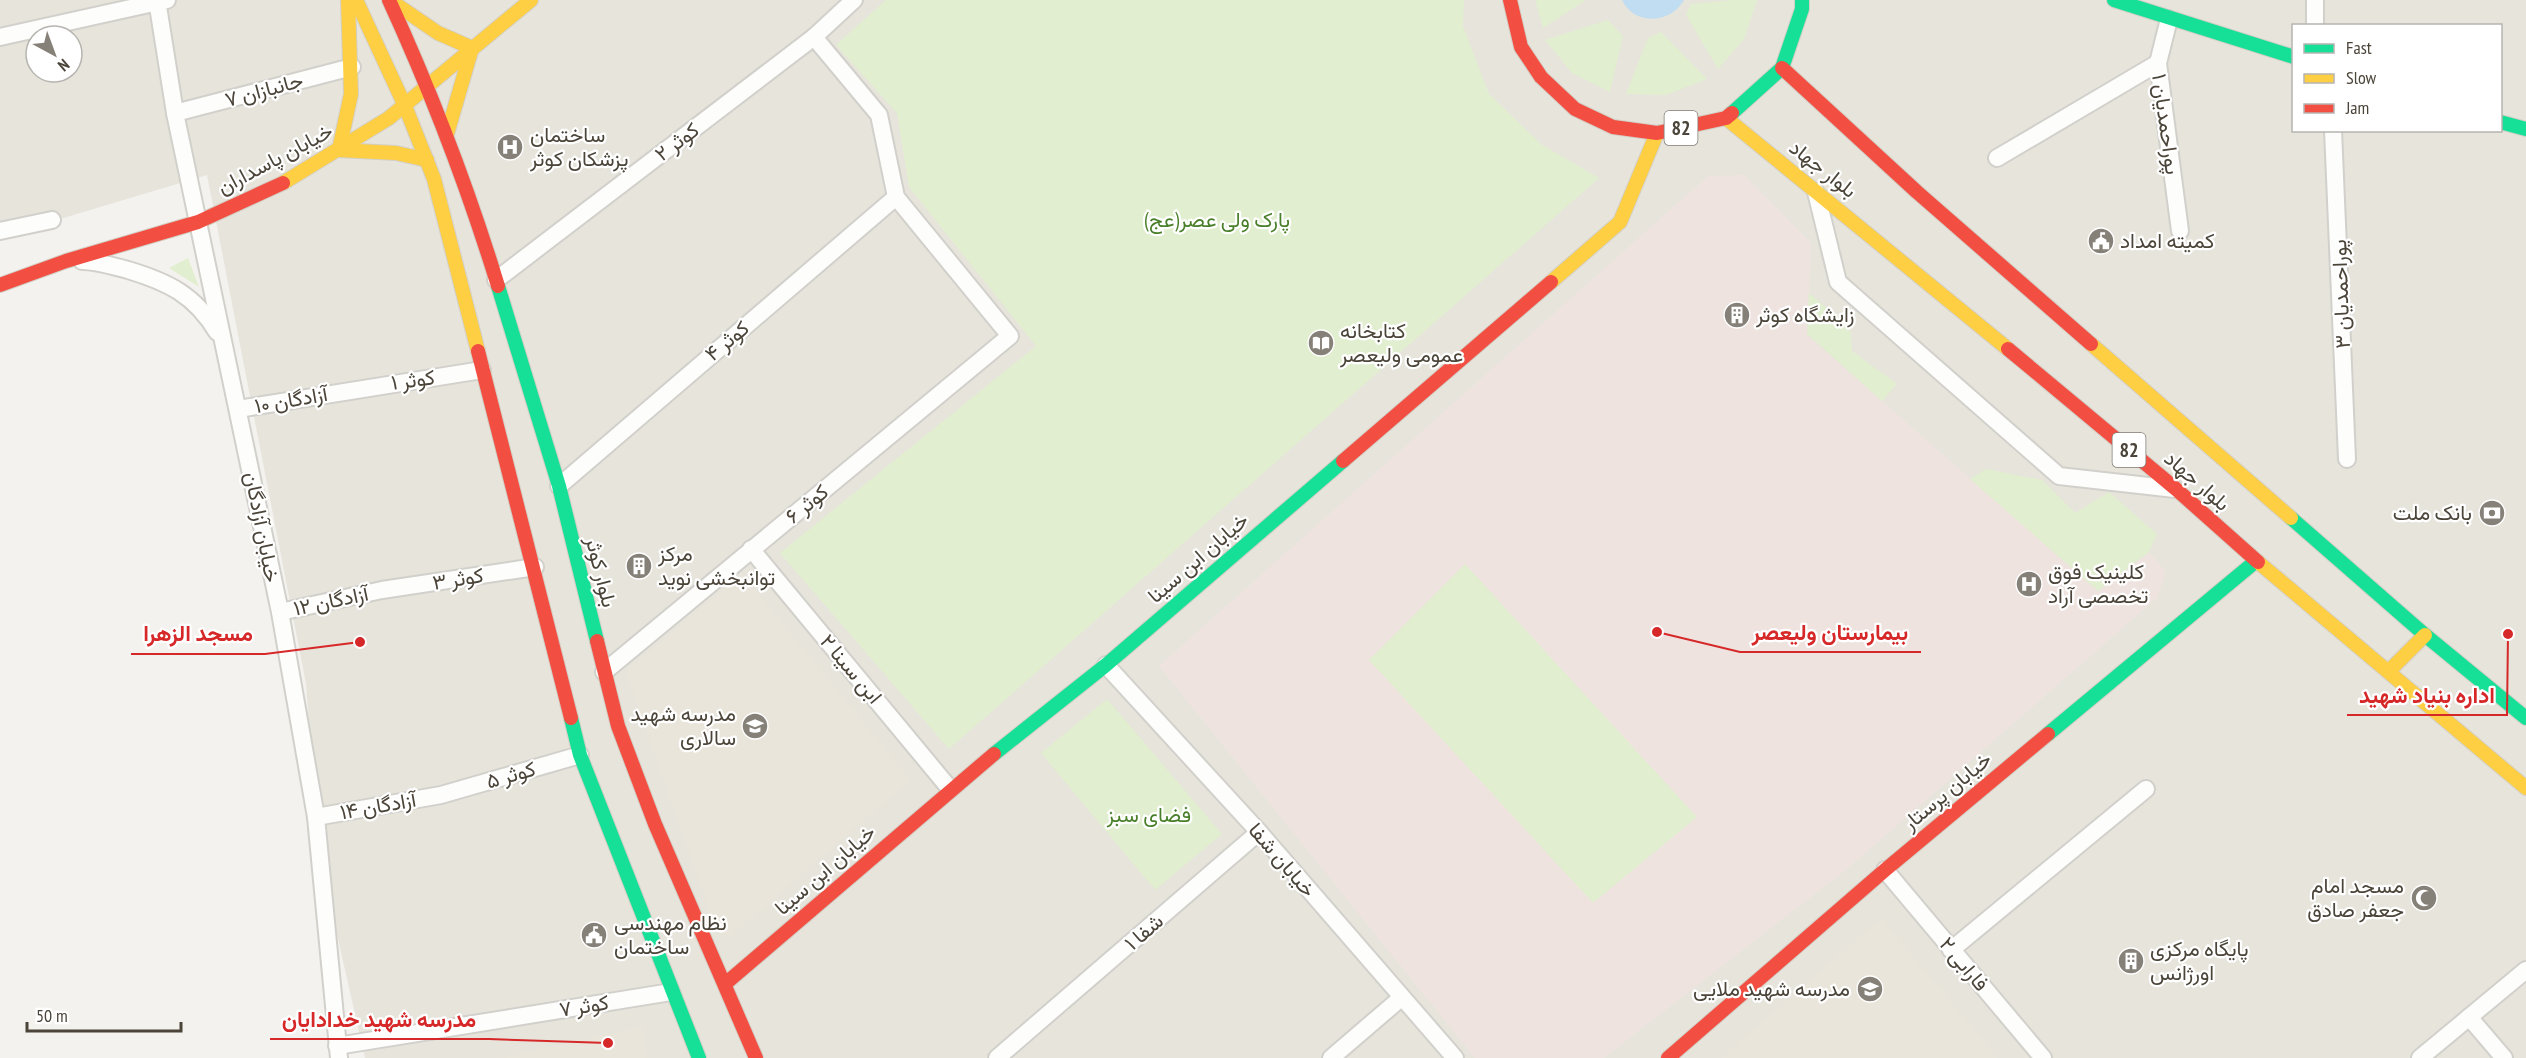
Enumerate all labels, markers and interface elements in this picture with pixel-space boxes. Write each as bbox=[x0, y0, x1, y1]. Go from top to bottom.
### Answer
north arrow bbox=[24, 24, 84, 84]
legend bbox=[2292, 24, 2502, 132]
text: Fast bbox=[2346, 36, 2372, 59]
text: N bbox=[54, 55, 74, 76]
street label: جانبازان ۷ bbox=[222, 66, 306, 113]
text: Slow bbox=[2346, 66, 2377, 89]
street label: پوراحمدیان ۱ bbox=[2145, 72, 2187, 176]
text: Jam bbox=[2345, 96, 2369, 119]
road number: 82 bbox=[1664, 111, 1698, 145]
street label: کوثر ۲ bbox=[649, 116, 704, 167]
street label: خیابان پاسداران bbox=[212, 117, 338, 201]
place label: ساختمان پزشکان کوثر bbox=[529, 121, 628, 173]
hospital icon: ساختمان پزشکان کوثر bbox=[495, 132, 525, 162]
street label: بلوار جهاد bbox=[1784, 134, 1863, 204]
park label: پارک ولی عصر(عج) bbox=[1144, 206, 1290, 234]
public building icon: کمیته امداد bbox=[2086, 226, 2116, 256]
place label: کمیته امداد bbox=[2120, 227, 2215, 254]
street label: پوراحمدیان ۳ bbox=[2325, 239, 2357, 349]
building icon: زایشگاه کوثر bbox=[1722, 300, 1752, 330]
place label: زایشگاه کوثر bbox=[1755, 301, 1855, 328]
street label: کوثر ۴ bbox=[699, 314, 754, 367]
place label: کتابخانه عمومی ولیعصر bbox=[1339, 317, 1463, 368]
library icon: کتابخانه عمومی ولیعصر bbox=[1306, 328, 1336, 358]
street label: کوثر ۱ bbox=[389, 363, 436, 396]
street label: آزادگان ۱۰ bbox=[252, 379, 332, 419]
road number: 82 bbox=[2112, 433, 2146, 467]
street label: بلوار جهاد bbox=[2159, 445, 2236, 517]
street label: خیابان آزادگان bbox=[239, 469, 286, 584]
street label: کوثر ۶ bbox=[780, 478, 834, 529]
bank icon: بانک ملت bbox=[2477, 498, 2507, 528]
place label: بانک ملت bbox=[2393, 499, 2472, 526]
street label: خیابان ابن سینا bbox=[1142, 506, 1254, 609]
street label: بلوار کوثر bbox=[579, 533, 623, 610]
place label: مرکز توانبخشی نوید bbox=[657, 540, 775, 591]
building icon: مرکز توانبخشی نوید bbox=[624, 551, 654, 581]
place label: کلینیک فوق تخصصی آراد bbox=[2048, 558, 2149, 609]
street label: کوثر ۳ bbox=[430, 561, 485, 596]
hospital icon: کلینیک فوق تخصصی آراد bbox=[2014, 569, 2044, 599]
street label: آزادگان ۱۲ bbox=[291, 579, 373, 622]
callout: بیمارستان ولیعصر bbox=[1740, 612, 1921, 652]
callout: مسجد الزهرا bbox=[131, 614, 265, 654]
text: بیمارستان ولیعصر bbox=[1751, 618, 1908, 646]
text: مسجد الزهرا bbox=[143, 619, 253, 647]
street label: ابن سینا ۲ bbox=[814, 628, 888, 709]
callout: اداره بنیاد شهید bbox=[2347, 675, 2507, 715]
text: اداره بنیاد شهید bbox=[2359, 681, 2495, 709]
place label: مدرسه شهید سالاری bbox=[630, 700, 736, 751]
school or university icon: مدرسه شهید سالاری bbox=[740, 711, 770, 741]
street label: خیابان پرستار bbox=[1896, 745, 1998, 837]
street label: کوثر ۵ bbox=[483, 755, 539, 794]
street label: آزادگان ۱۴ bbox=[338, 785, 420, 825]
park label: فضای سبز bbox=[1106, 801, 1191, 828]
street label: خیابان شفا bbox=[1243, 817, 1322, 903]
street label: خیابان ابن سینا bbox=[769, 818, 881, 921]
place label: مسجد امام جعفر صادق bbox=[2307, 872, 2404, 923]
mosque icon: مسجد امام جعفر صادق bbox=[2409, 883, 2439, 913]
street label: شفا ۱ bbox=[1119, 907, 1169, 956]
place label: نظام مهندسی ساختمان bbox=[614, 909, 727, 960]
public building icon: نظام مهندسی ساختمان bbox=[579, 920, 609, 950]
street label: فارابی ۲ bbox=[1934, 931, 1995, 996]
place label: پایگاه مرکزی اورژانس bbox=[2150, 935, 2249, 986]
building icon: پایگاه مرکزی اورژانس bbox=[2116, 946, 2146, 976]
school or university icon: مدرسه شهید ملایی bbox=[1855, 974, 1885, 1004]
place label: مدرسه شهید ملایی bbox=[1693, 975, 1850, 1002]
street label: کوثر ۷ bbox=[557, 988, 611, 1023]
scale bar bbox=[27, 995, 182, 1033]
callout: مدرسه شهید خدادایان bbox=[270, 999, 489, 1039]
text: 50 m bbox=[36, 1004, 68, 1027]
text: مدرسه شهید خدادایان bbox=[282, 1005, 476, 1033]

